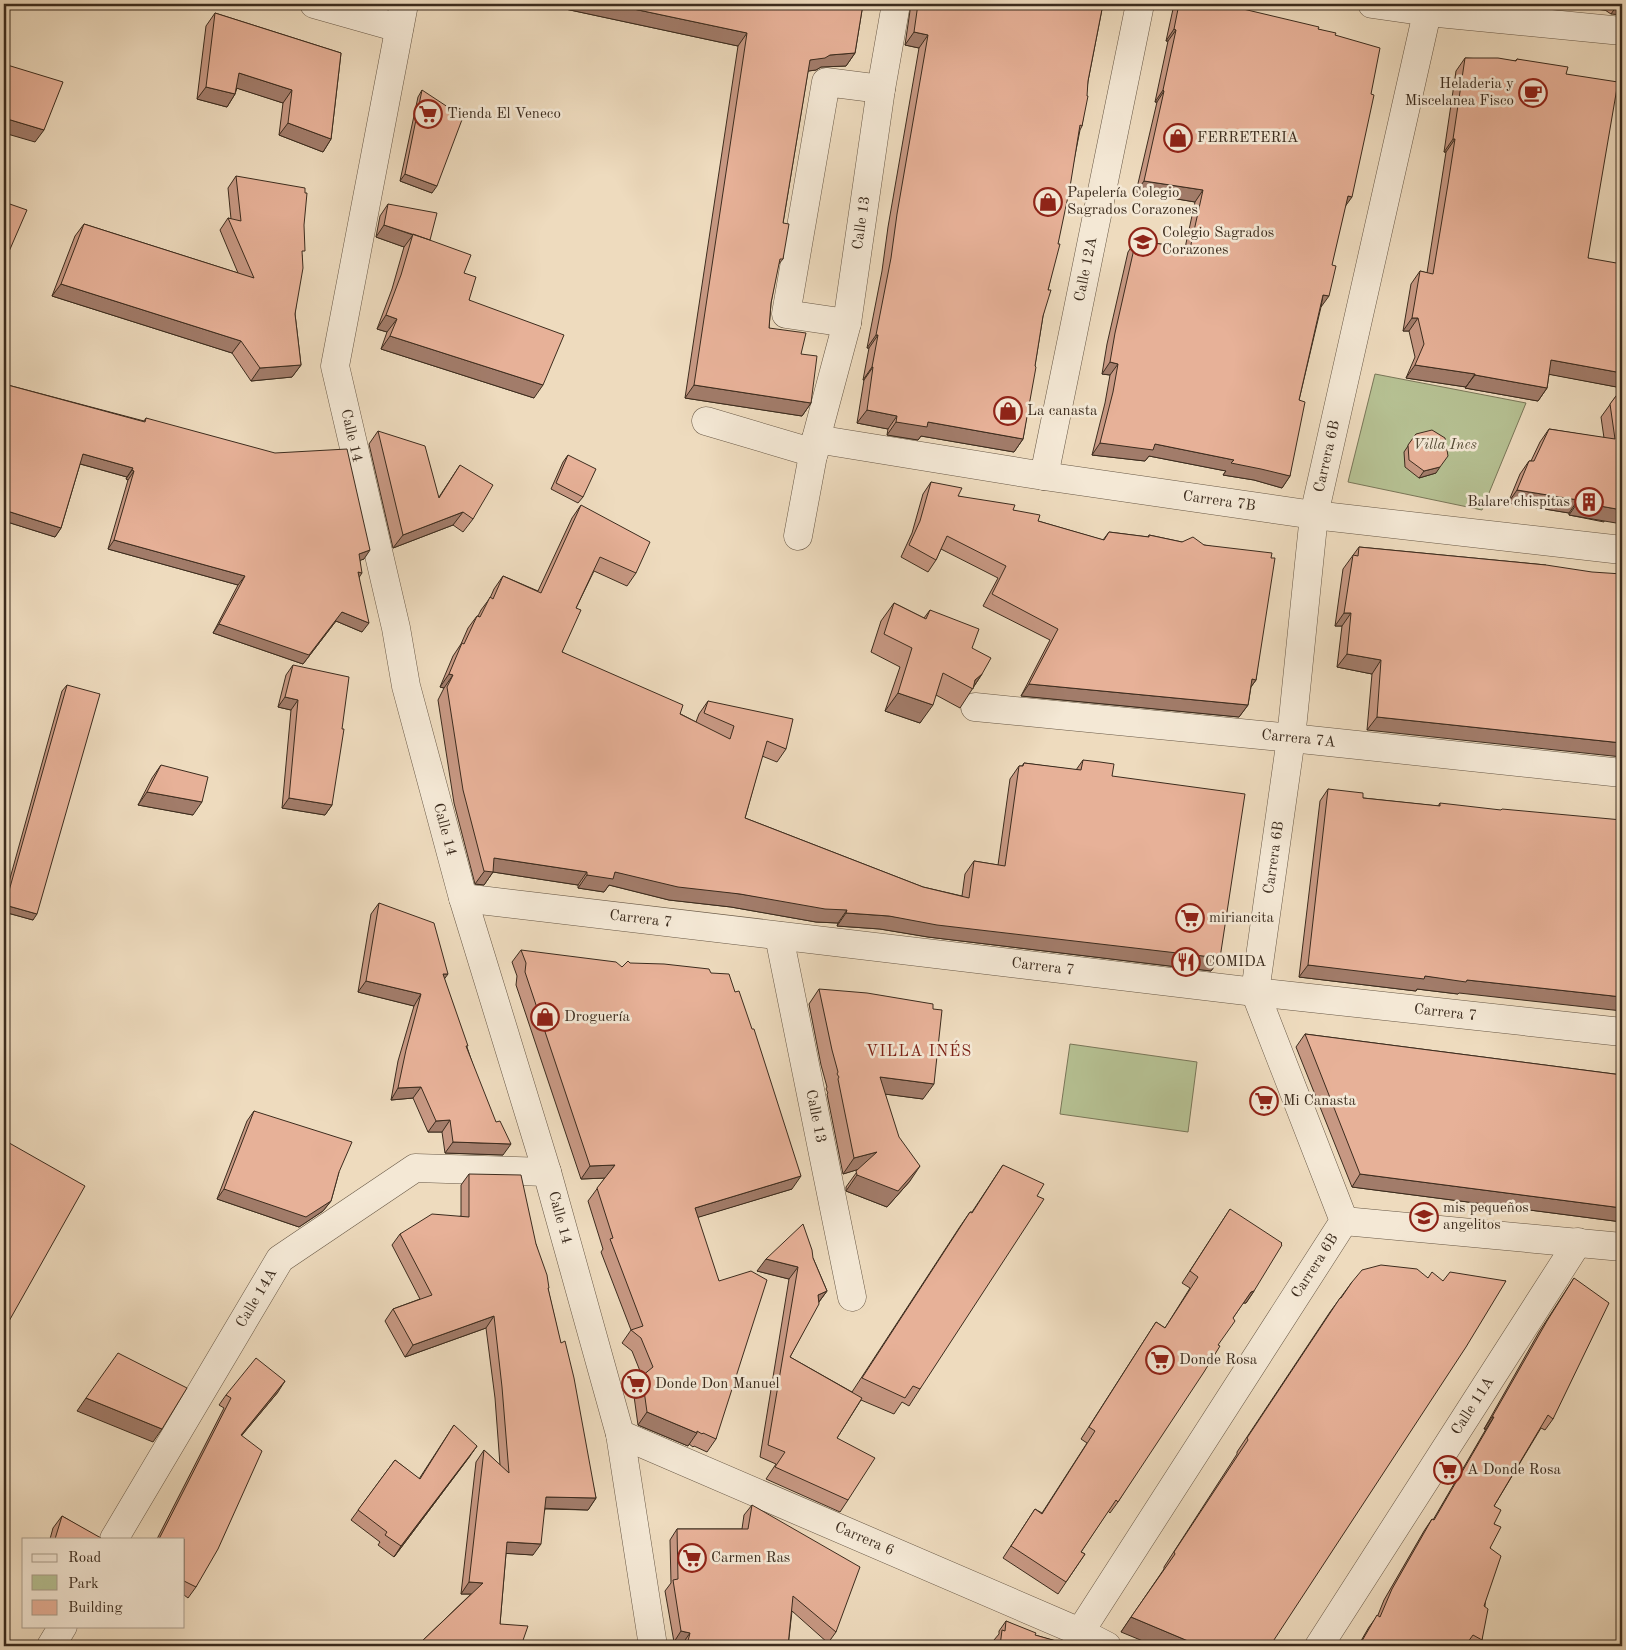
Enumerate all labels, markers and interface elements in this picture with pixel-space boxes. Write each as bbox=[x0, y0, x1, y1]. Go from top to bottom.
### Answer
place label: Heladeria y Miscelanea Fisco bbox=[1405, 77, 1514, 109]
cafe icon: Heladeria y Miscelanea Fisco bbox=[1518, 78, 1548, 108]
supermarket icon: Tienda El Veneco bbox=[413, 99, 443, 129]
place label: Tienda El Veneco bbox=[447, 107, 561, 122]
shop icon: FERRETERIA bbox=[1163, 123, 1193, 153]
place label: FERRETERIA bbox=[1197, 131, 1299, 146]
place label: Papelería Colegio Sagrados Corazones bbox=[1067, 186, 1198, 218]
shop icon: Papelería Colegio Sagrados Corazones bbox=[1033, 187, 1063, 217]
street label: Calle 13 bbox=[850, 195, 873, 251]
place label: Colegio Sagrados Corazones bbox=[1162, 226, 1274, 258]
school or university icon: Colegio Sagrados Corazones bbox=[1128, 227, 1158, 257]
street label: Calle 12A bbox=[1072, 235, 1100, 303]
shop icon: La canasta bbox=[993, 396, 1023, 426]
place label: La canasta bbox=[1027, 404, 1098, 419]
street label: Calle 14 bbox=[338, 408, 365, 464]
street label: Carrera 6B bbox=[1312, 419, 1343, 494]
park label: Villa Ines bbox=[1413, 438, 1477, 453]
building icon: Balare chispitas bbox=[1574, 487, 1604, 517]
street label: Carrera 7B bbox=[1182, 489, 1257, 514]
place label: Balare chispitas bbox=[1467, 495, 1570, 510]
street label: Carrera 7A bbox=[1261, 728, 1337, 750]
street label: Calle 14 bbox=[430, 801, 459, 858]
street label: Carrera 6B bbox=[1261, 820, 1287, 895]
supermarket icon: miriancita bbox=[1175, 903, 1205, 933]
street label: Carrera 7 bbox=[608, 908, 673, 930]
place label: miriancita bbox=[1209, 911, 1275, 926]
restaurant icon: COMIDA bbox=[1171, 947, 1201, 977]
place label: COMIDA bbox=[1205, 955, 1267, 970]
street label: Carrera 7 bbox=[1011, 956, 1075, 978]
shop icon: Droguería bbox=[530, 1002, 560, 1032]
street label: Carrera 7 bbox=[1413, 1002, 1478, 1024]
place label: Droguería bbox=[564, 1010, 631, 1025]
district label: VILLA INÉS bbox=[866, 1040, 972, 1060]
supermarket icon: Mi Canasta bbox=[1249, 1086, 1279, 1116]
street label: Calle 13 bbox=[803, 1088, 828, 1144]
place label: Mi Canasta bbox=[1283, 1094, 1357, 1109]
street label: Calle 14 bbox=[545, 1190, 574, 1246]
place label: mis pequeños angelitos bbox=[1443, 1201, 1529, 1233]
school or university icon: mis pequeños angelitos bbox=[1409, 1202, 1439, 1232]
street label: Carrera 6B bbox=[1289, 1231, 1341, 1301]
street label: Calle 14A bbox=[234, 1266, 280, 1330]
supermarket icon: Donde Rosa bbox=[1145, 1345, 1175, 1375]
place label: Donde Rosa bbox=[1179, 1353, 1258, 1368]
supermarket icon: Donde Don Manuel bbox=[621, 1369, 651, 1399]
street label: Calle 11A bbox=[1449, 1374, 1497, 1438]
place label: Donde Don Manuel bbox=[655, 1377, 780, 1392]
supermarket icon: A Donde Rosa bbox=[1433, 1455, 1463, 1485]
place label: A Donde Rosa bbox=[1467, 1463, 1562, 1478]
street label: Carrera 6 bbox=[832, 1520, 896, 1559]
legend bbox=[22, 1538, 185, 1628]
supermarket icon: Carmen Ras bbox=[677, 1543, 707, 1573]
text: Road bbox=[68, 1551, 102, 1566]
place label: Carmen Ras bbox=[711, 1551, 790, 1566]
text: Park bbox=[68, 1577, 99, 1592]
text: Building bbox=[68, 1601, 123, 1616]

